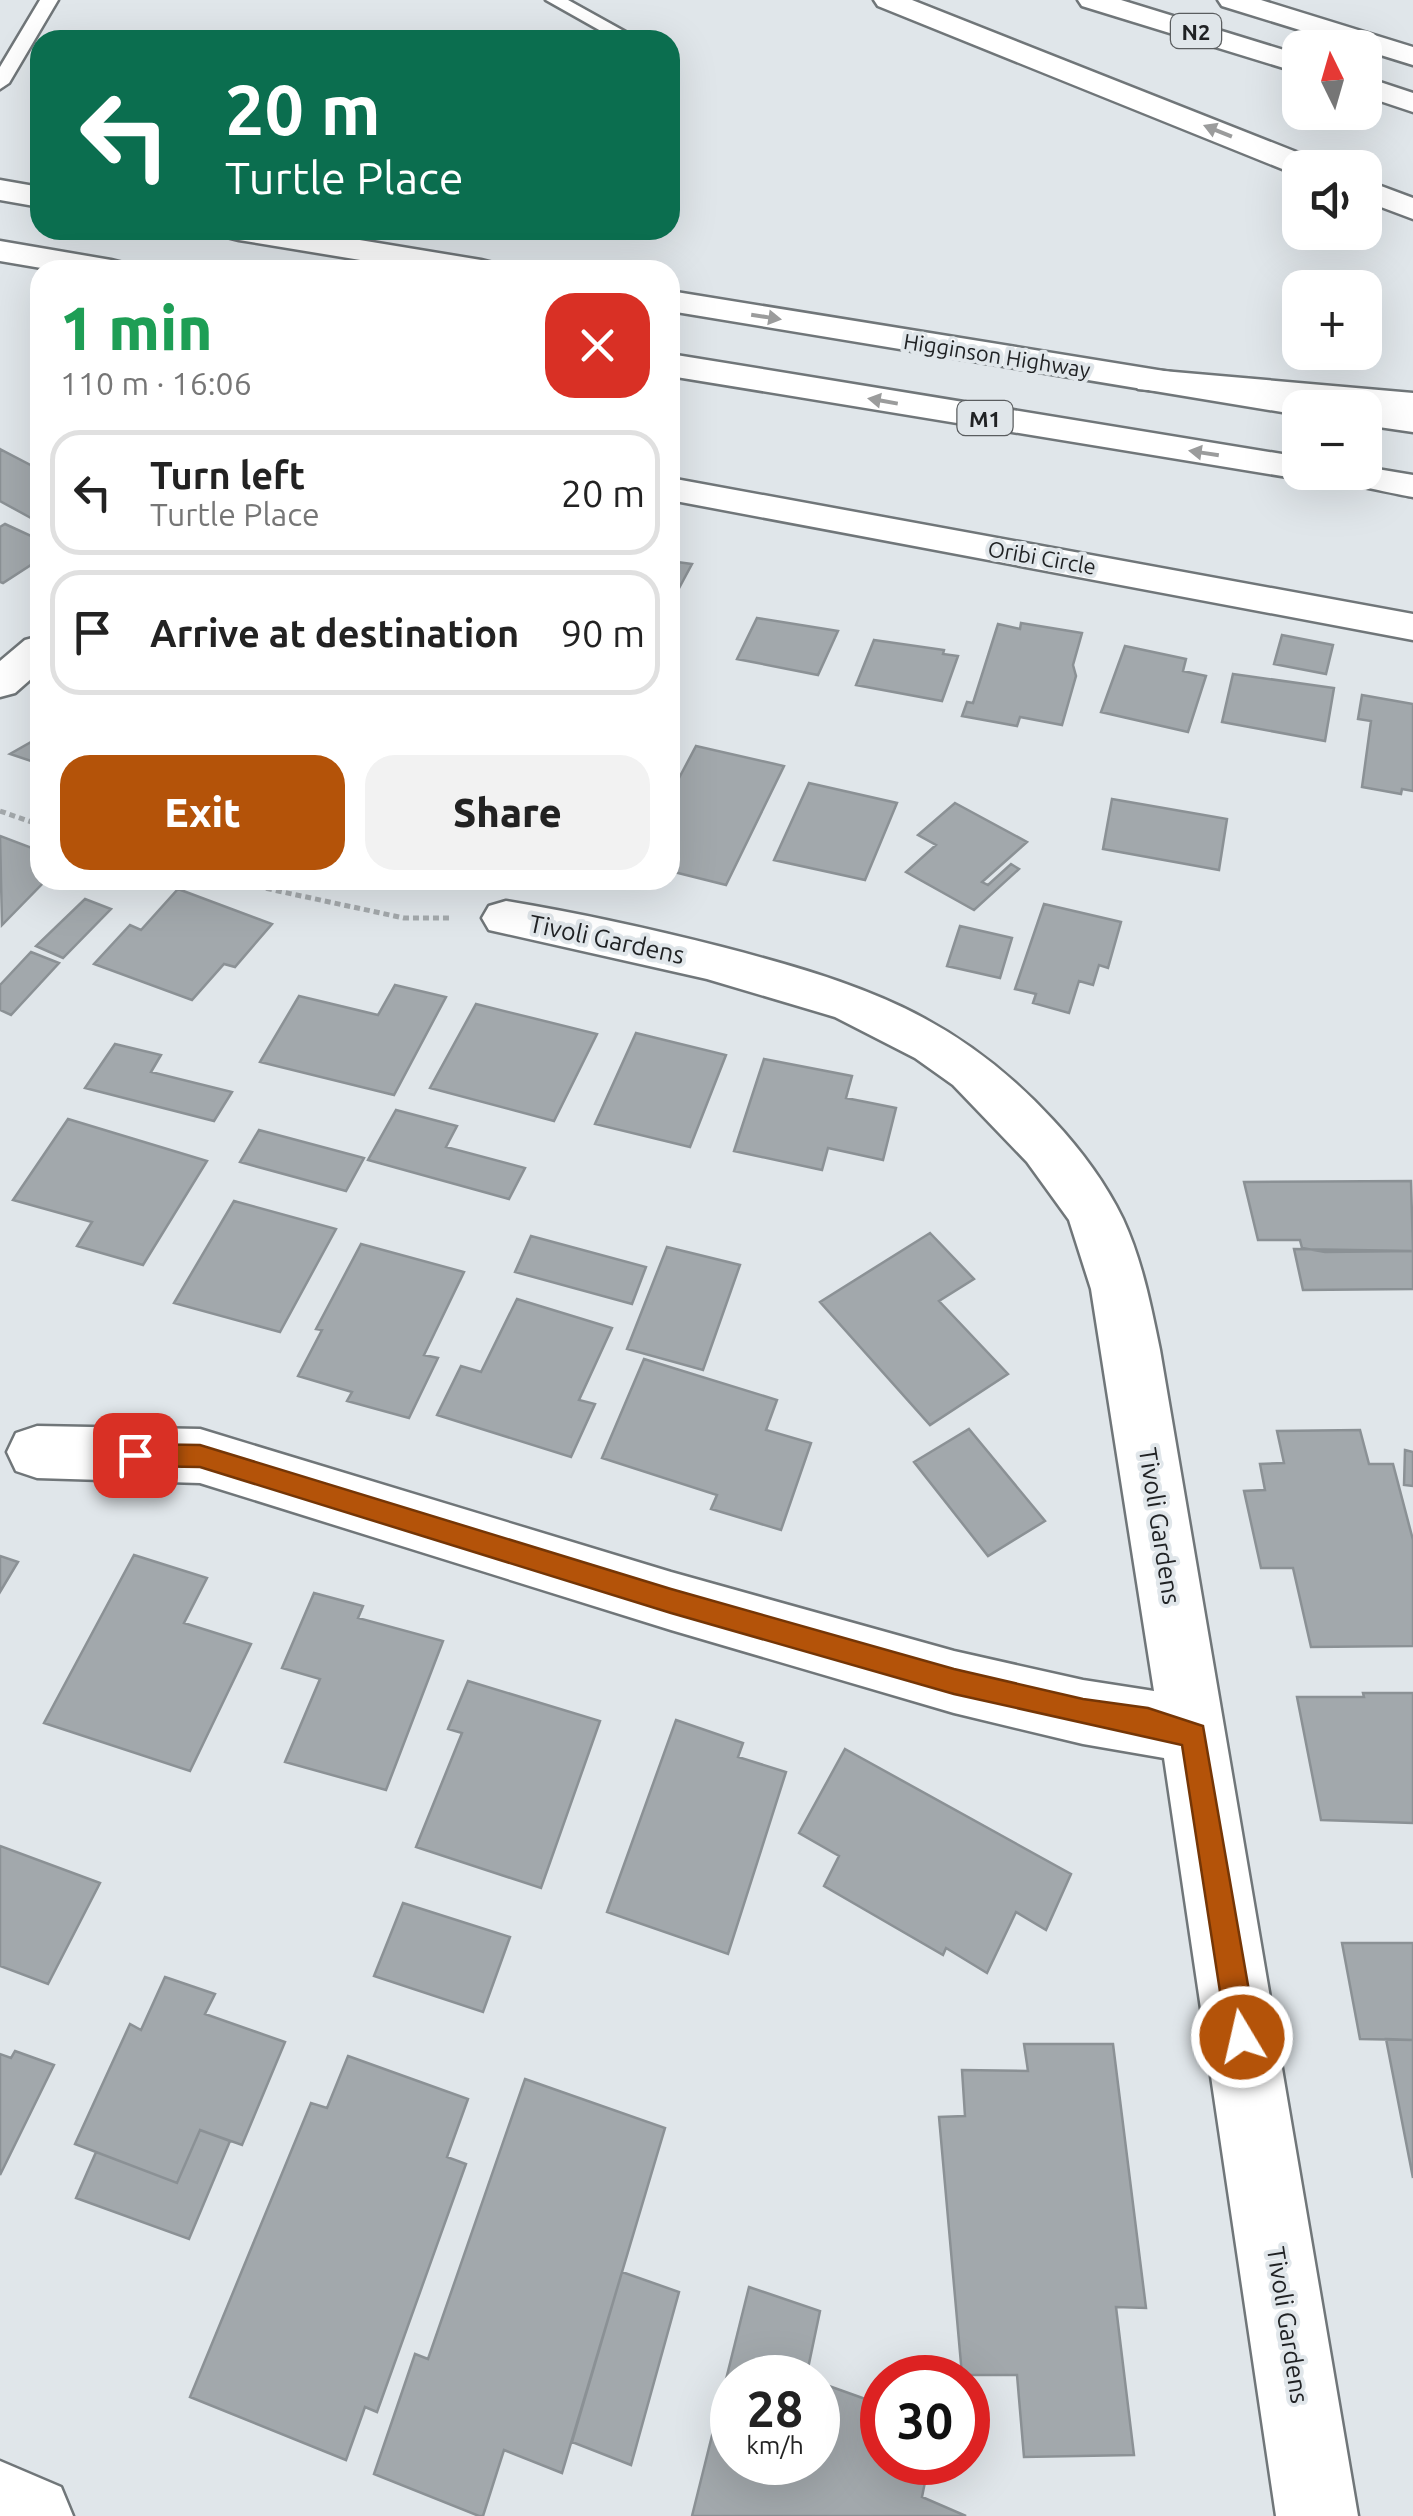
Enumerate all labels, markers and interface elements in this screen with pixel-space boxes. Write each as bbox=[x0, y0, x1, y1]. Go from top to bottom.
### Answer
road number: N2 bbox=[1171, 14, 1221, 48]
north arrow bbox=[1282, 30, 1382, 130]
map controls bbox=[1282, 30, 1382, 490]
icon: left bbox=[60, 70, 190, 200]
text: 20 m bbox=[225, 70, 381, 148]
one-way arrow bbox=[1202, 123, 1232, 139]
button: sound bbox=[1282, 150, 1382, 250]
text: Turtle Place bbox=[225, 152, 464, 203]
button: + bbox=[1282, 270, 1382, 370]
button: close bbox=[545, 293, 650, 398]
text: 1 min bbox=[60, 294, 213, 361]
one-way arrow bbox=[751, 310, 782, 325]
street label: Higginson Highway bbox=[902, 328, 1093, 382]
text: 110 m · 16:06 bbox=[60, 365, 252, 401]
button: − bbox=[1282, 390, 1382, 490]
one-way arrow bbox=[867, 393, 898, 408]
road number: M1 bbox=[958, 401, 1012, 435]
one-way arrow bbox=[1187, 444, 1219, 460]
text: Turn left bbox=[150, 454, 305, 496]
icon: left bbox=[65, 465, 120, 520]
text: 20 m bbox=[561, 472, 645, 514]
text: Turtle Place bbox=[150, 496, 320, 532]
street label: Oribi Circle bbox=[986, 535, 1098, 579]
icon: arrive bbox=[65, 605, 120, 660]
text: Arrive at destination bbox=[150, 612, 519, 654]
text: 90 m bbox=[561, 612, 645, 654]
button: Exit bbox=[60, 755, 345, 870]
button: Share bbox=[365, 755, 650, 870]
street label: Tivoli Gardens bbox=[527, 909, 687, 969]
pin bbox=[93, 1413, 178, 1498]
icon: arrive bbox=[108, 1428, 163, 1483]
street label: Tivoli Gardens bbox=[1134, 1446, 1186, 1606]
position arrow bbox=[1190, 1985, 1294, 2089]
street label: Tivoli Gardens bbox=[1262, 2245, 1314, 2405]
speed limit sign: 30 bbox=[860, 2355, 990, 2485]
text: 28 bbox=[747, 2380, 803, 2436]
text: km/h bbox=[746, 2431, 804, 2459]

